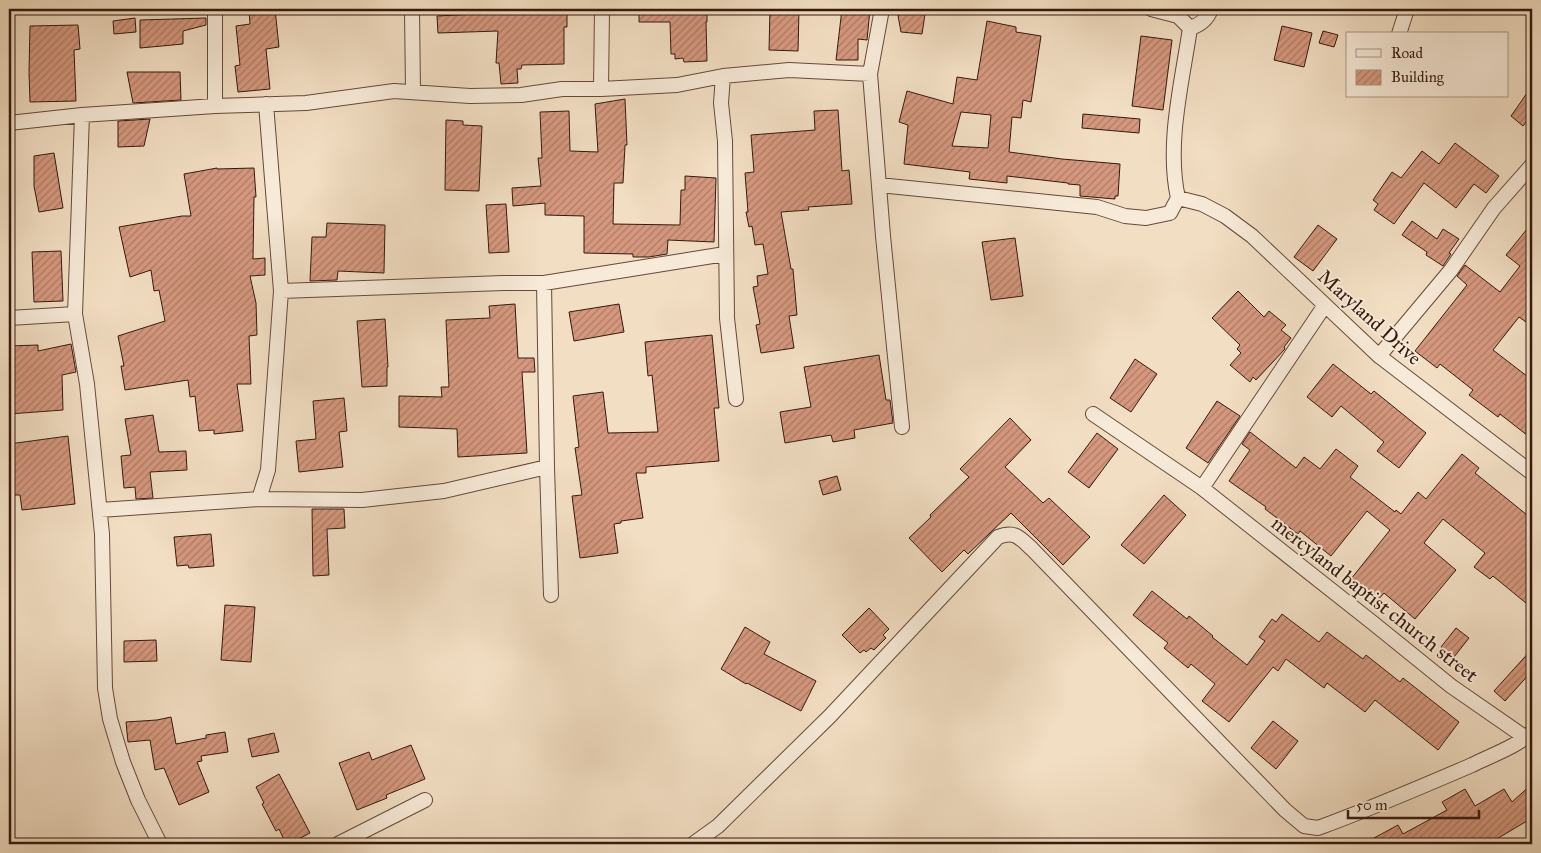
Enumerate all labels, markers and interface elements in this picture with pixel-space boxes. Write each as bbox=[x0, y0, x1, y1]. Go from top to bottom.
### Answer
legend bbox=[1346, 32, 1508, 98]
text: Road bbox=[1391, 44, 1423, 62]
text: Building bbox=[1391, 68, 1445, 86]
street label: Maryland Drive bbox=[1313, 264, 1427, 370]
street label: mercyland baptist church street bbox=[1267, 511, 1483, 687]
scale bar bbox=[1348, 788, 1480, 820]
text: 50 m bbox=[1356, 796, 1388, 814]

